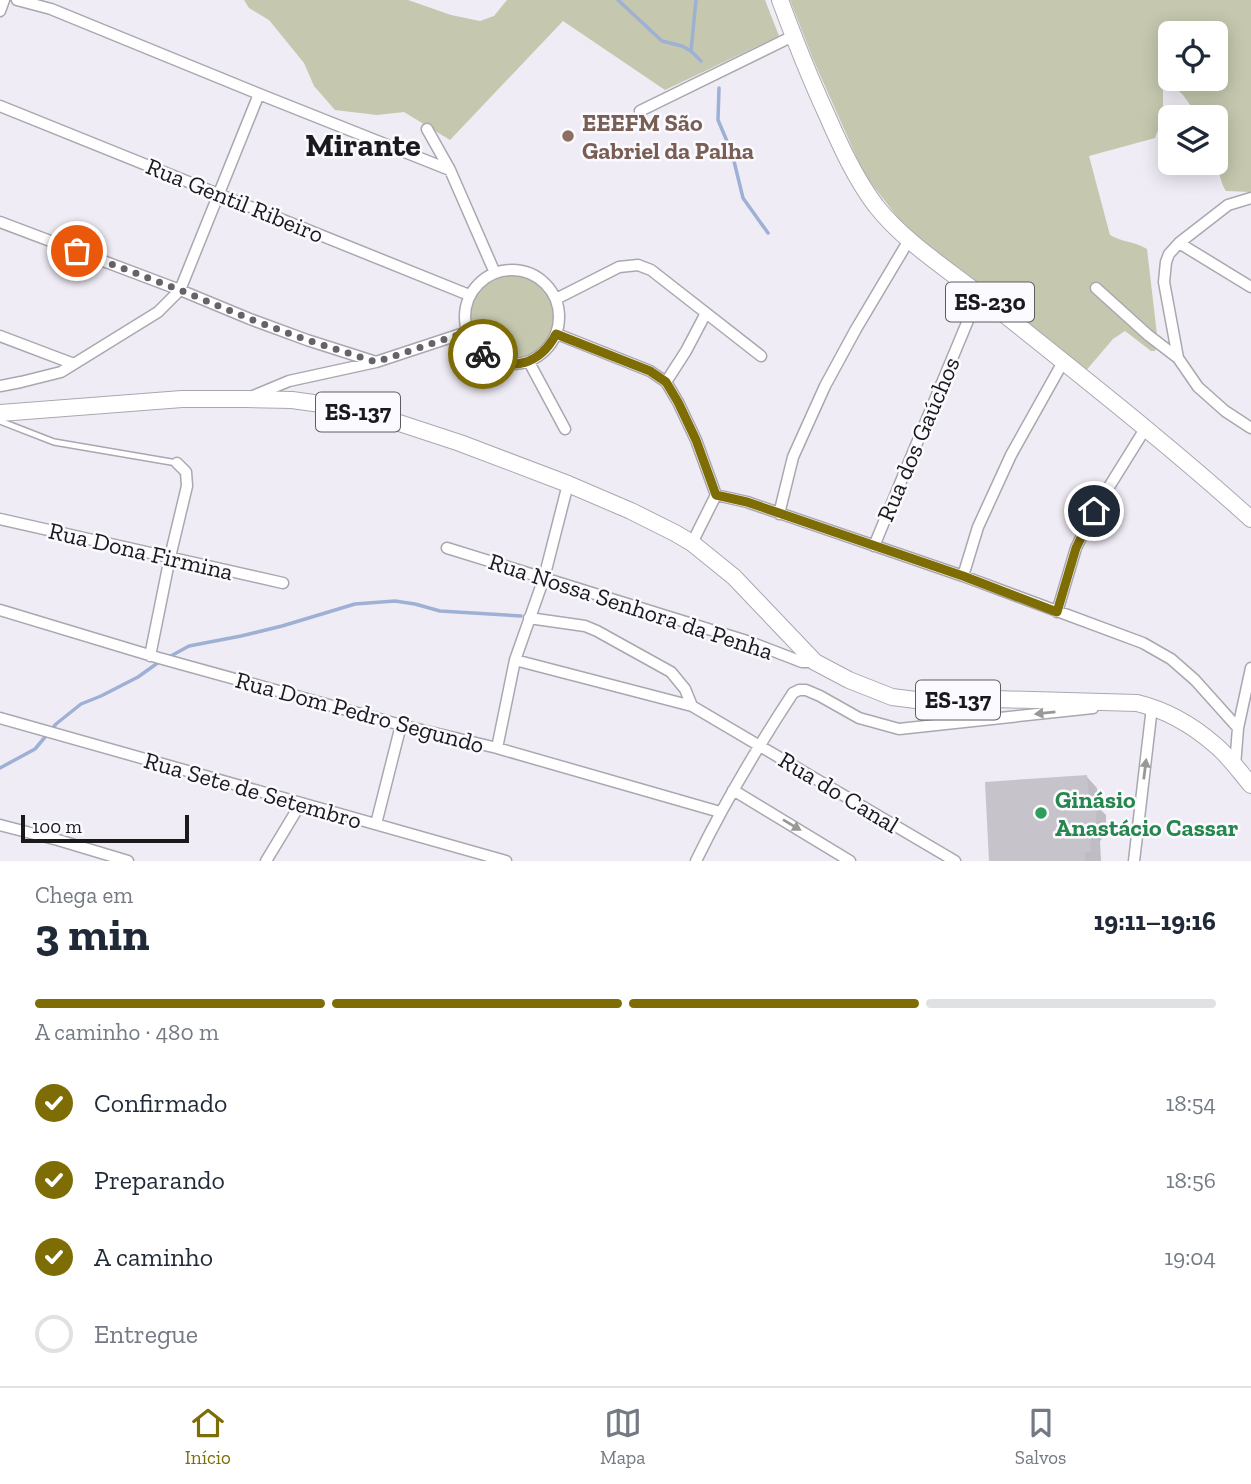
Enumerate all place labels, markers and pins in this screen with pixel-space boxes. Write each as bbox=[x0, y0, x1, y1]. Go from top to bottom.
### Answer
place label: EEEFM São Gabriel da Palha bbox=[582, 108, 754, 165]
marker: EEEFM São Gabriel da Palha bbox=[560, 128, 576, 144]
pin bbox=[47, 221, 107, 281]
pin bbox=[1064, 481, 1124, 541]
place label: Ginásio Anastácio Cassar bbox=[1055, 785, 1239, 842]
marker: Ginásio Anastácio Cassar bbox=[1033, 805, 1049, 821]

